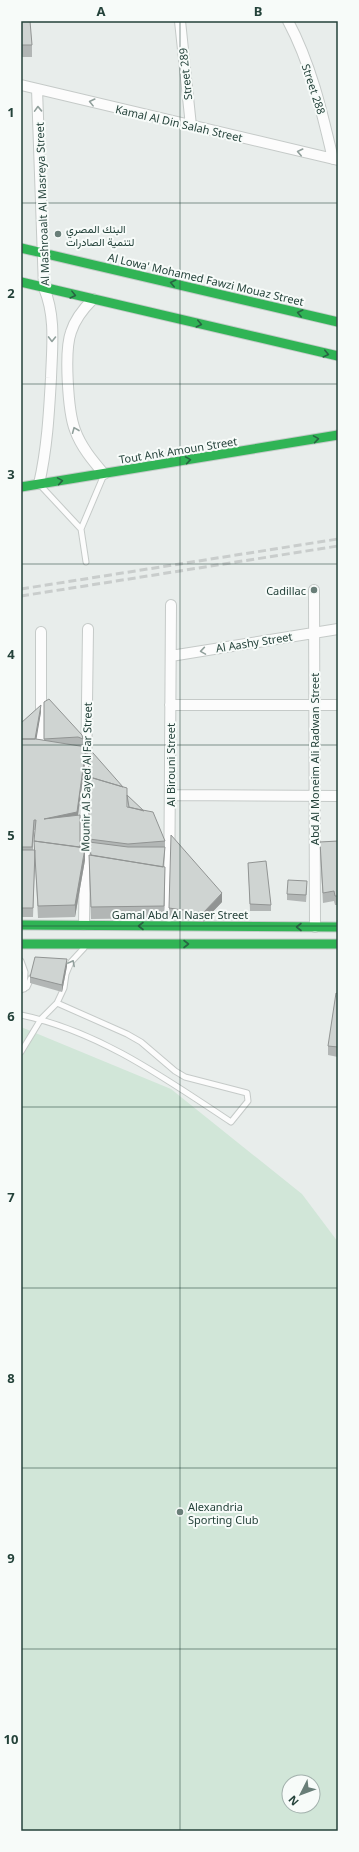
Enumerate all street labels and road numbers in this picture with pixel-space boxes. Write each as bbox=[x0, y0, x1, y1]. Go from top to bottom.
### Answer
street label: Street 289 bbox=[175, 47, 195, 101]
street label: Street 288 bbox=[299, 62, 329, 116]
street label: Kamal Al Din Salah Street bbox=[114, 101, 244, 145]
street label: Al Mashroaalt Al Masreya Street bbox=[32, 122, 52, 286]
street label: Al Lowa' Mohamed Fawzi Mouaz Street bbox=[107, 249, 305, 309]
street label: Tout Ank Amoun Street bbox=[118, 433, 238, 467]
street label: Al Aashy Street bbox=[215, 629, 293, 655]
street label: Abd Al Moneim Ali Radwan Street bbox=[307, 673, 322, 845]
street label: Mounir Al Sayed Al Far Street bbox=[77, 702, 95, 852]
street label: Al Birouni Street bbox=[163, 723, 178, 807]
street label: Gamal Abd Al Naser Street bbox=[112, 907, 248, 922]

